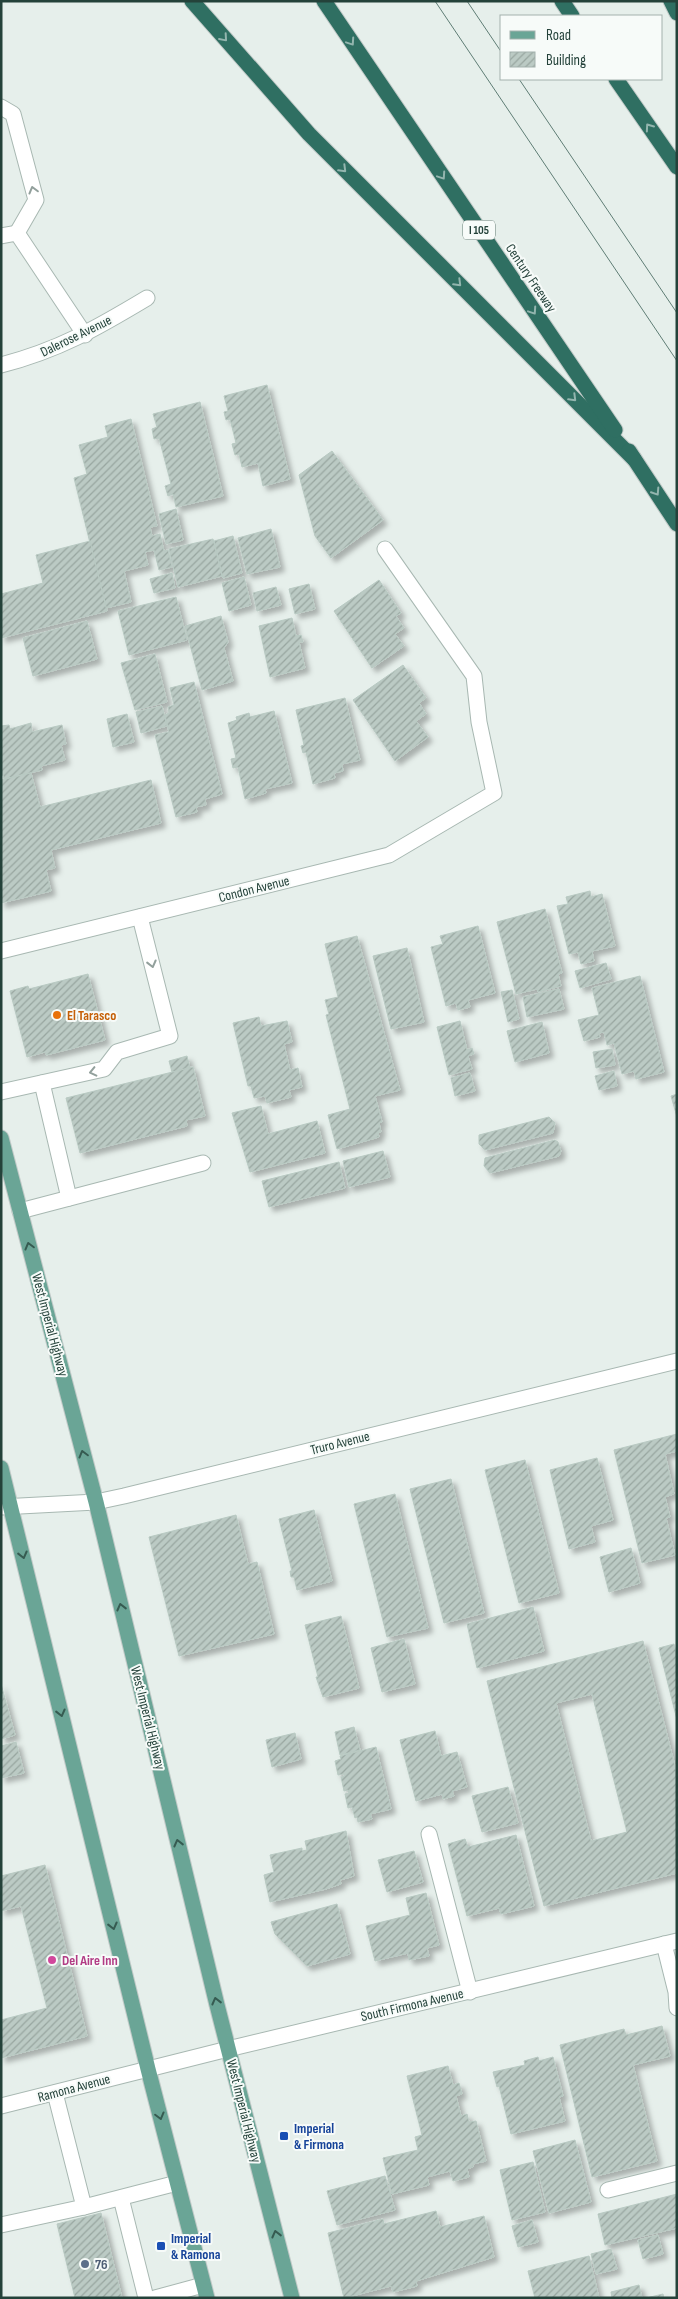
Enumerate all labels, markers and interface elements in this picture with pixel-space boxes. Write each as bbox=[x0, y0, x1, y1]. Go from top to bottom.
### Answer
legend bbox=[500, 15, 663, 80]
text: Road bbox=[546, 26, 571, 45]
one-way arrow bbox=[218, 32, 227, 41]
one-way arrow bbox=[345, 36, 354, 45]
text: Building bbox=[546, 51, 586, 70]
one-way arrow bbox=[646, 123, 655, 132]
one-way arrow bbox=[337, 163, 346, 172]
one-way arrow bbox=[436, 170, 445, 180]
one-way arrow bbox=[29, 186, 39, 194]
road number: I 105 bbox=[463, 220, 495, 240]
street label: Century Freeway bbox=[502, 241, 560, 316]
one-way arrow bbox=[453, 278, 462, 287]
one-way arrow bbox=[527, 305, 537, 314]
street label: Dalerose Avenue bbox=[38, 311, 114, 361]
one-way arrow bbox=[568, 392, 577, 401]
one-way arrow bbox=[649, 486, 659, 495]
street label: Condon Avenue bbox=[217, 872, 291, 906]
one-way arrow bbox=[146, 960, 157, 969]
place label: El Tarasco bbox=[67, 1007, 116, 1024]
marker: El Tarasco bbox=[51, 1009, 63, 1021]
one-way arrow bbox=[88, 1066, 97, 1077]
one-way arrow bbox=[24, 1242, 35, 1251]
street label: West Imperial Highway bbox=[28, 1272, 72, 1379]
street label: Truro Avenue bbox=[309, 1427, 371, 1459]
one-way arrow bbox=[79, 1451, 89, 1459]
one-way arrow bbox=[17, 1550, 28, 1559]
one-way arrow bbox=[116, 1602, 127, 1611]
street label: West Imperial Highway bbox=[127, 1665, 169, 1772]
one-way arrow bbox=[55, 1708, 66, 1717]
one-way arrow bbox=[173, 1839, 184, 1848]
one-way arrow bbox=[107, 1921, 118, 1930]
place label: Del Aire Inn bbox=[62, 1952, 118, 1969]
marker: Del Aire Inn bbox=[46, 1954, 58, 1966]
street label: South Firmona Avenue bbox=[359, 1985, 465, 2025]
one-way arrow bbox=[211, 1997, 222, 2006]
street label: West Imperial Highway bbox=[223, 2058, 265, 2165]
street label: Ramona Avenue bbox=[36, 2070, 112, 2106]
one-way arrow bbox=[155, 2111, 165, 2119]
place label: Imperial & Firmona bbox=[294, 2120, 344, 2153]
marker: Imperial & Firmona bbox=[278, 2130, 290, 2142]
place label: Imperial & Ramona bbox=[171, 2230, 221, 2263]
one-way arrow bbox=[271, 2230, 282, 2239]
marker: Imperial & Ramona bbox=[155, 2240, 167, 2252]
place label: 76 bbox=[95, 2256, 108, 2273]
marker: 76 bbox=[79, 2258, 91, 2270]

